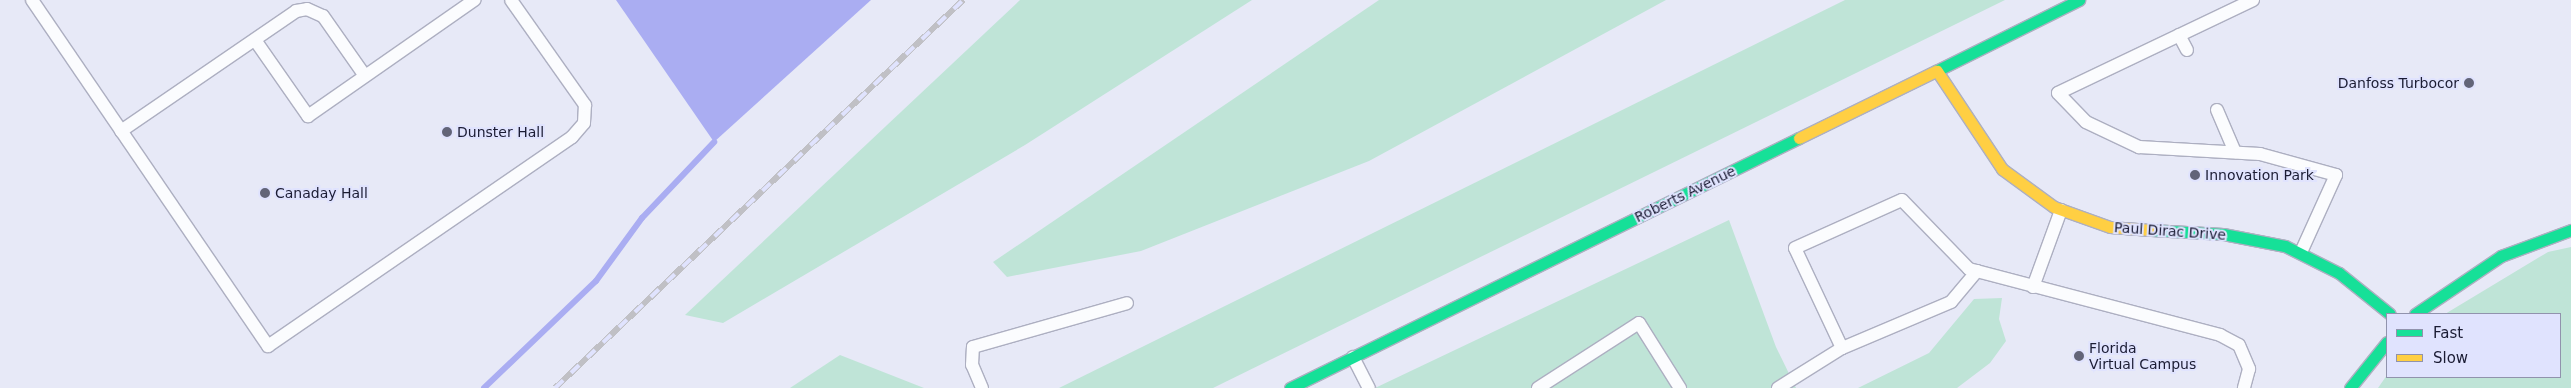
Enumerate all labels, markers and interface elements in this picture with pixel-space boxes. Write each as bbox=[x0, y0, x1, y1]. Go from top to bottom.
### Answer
place label: Danfoss Turbocor bbox=[2338, 75, 2459, 91]
marker: Danfoss Turbocor bbox=[2463, 77, 2475, 89]
place label: Dunster Hall bbox=[457, 124, 544, 140]
marker: Dunster Hall bbox=[441, 126, 453, 138]
street label: Roberts Avenue bbox=[1632, 162, 1738, 226]
place label: Innovation Park bbox=[2205, 167, 2314, 183]
marker: Innovation Park bbox=[2189, 169, 2201, 181]
place label: Canaday Hall bbox=[275, 185, 368, 201]
marker: Canaday Hall bbox=[259, 187, 271, 199]
street label: Paul Dirac Drive bbox=[2114, 219, 2226, 243]
legend bbox=[2386, 313, 2561, 378]
text: Fast bbox=[2433, 324, 2463, 342]
place label: Florida Virtual Campus bbox=[2089, 340, 2196, 372]
text: Slow bbox=[2433, 349, 2468, 367]
marker: Florida Virtual Campus bbox=[2073, 350, 2085, 362]

